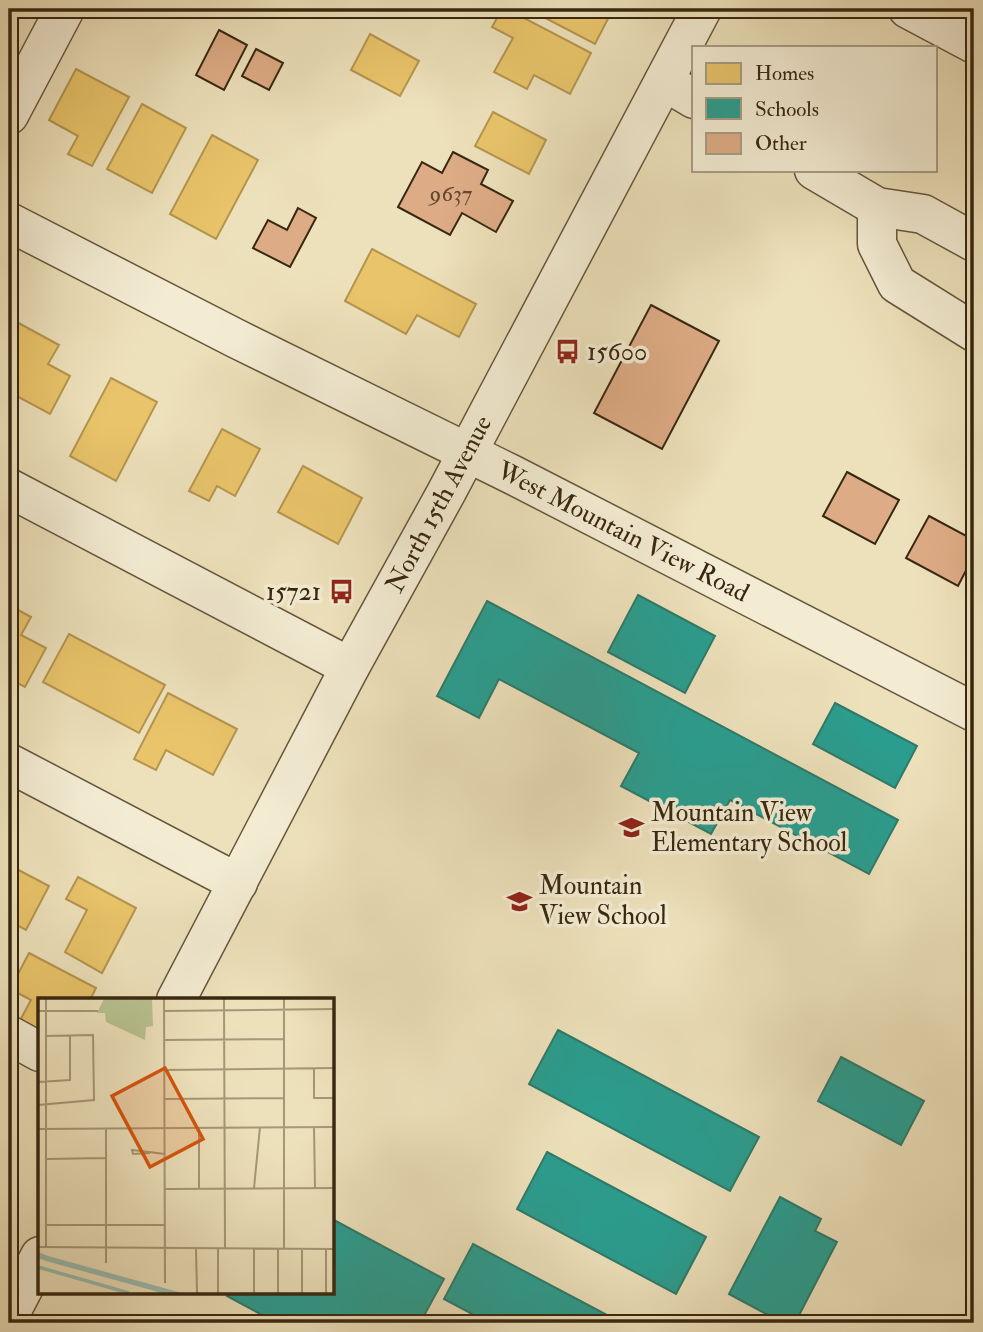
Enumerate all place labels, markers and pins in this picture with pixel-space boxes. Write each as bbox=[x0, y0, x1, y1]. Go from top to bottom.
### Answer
place label: 15600 bbox=[587, 336, 647, 368]
bus stop icon: 15600 bbox=[553, 338, 581, 366]
place label: 15721 bbox=[266, 576, 321, 608]
bus stop icon: 15721 bbox=[327, 578, 355, 606]
place label: Mountain View Elementary School bbox=[651, 797, 848, 859]
school or university icon: Mountain View Elementary School bbox=[617, 814, 645, 842]
place label: Mountain View School bbox=[539, 870, 667, 932]
school or university icon: Mountain View School bbox=[505, 887, 533, 915]

